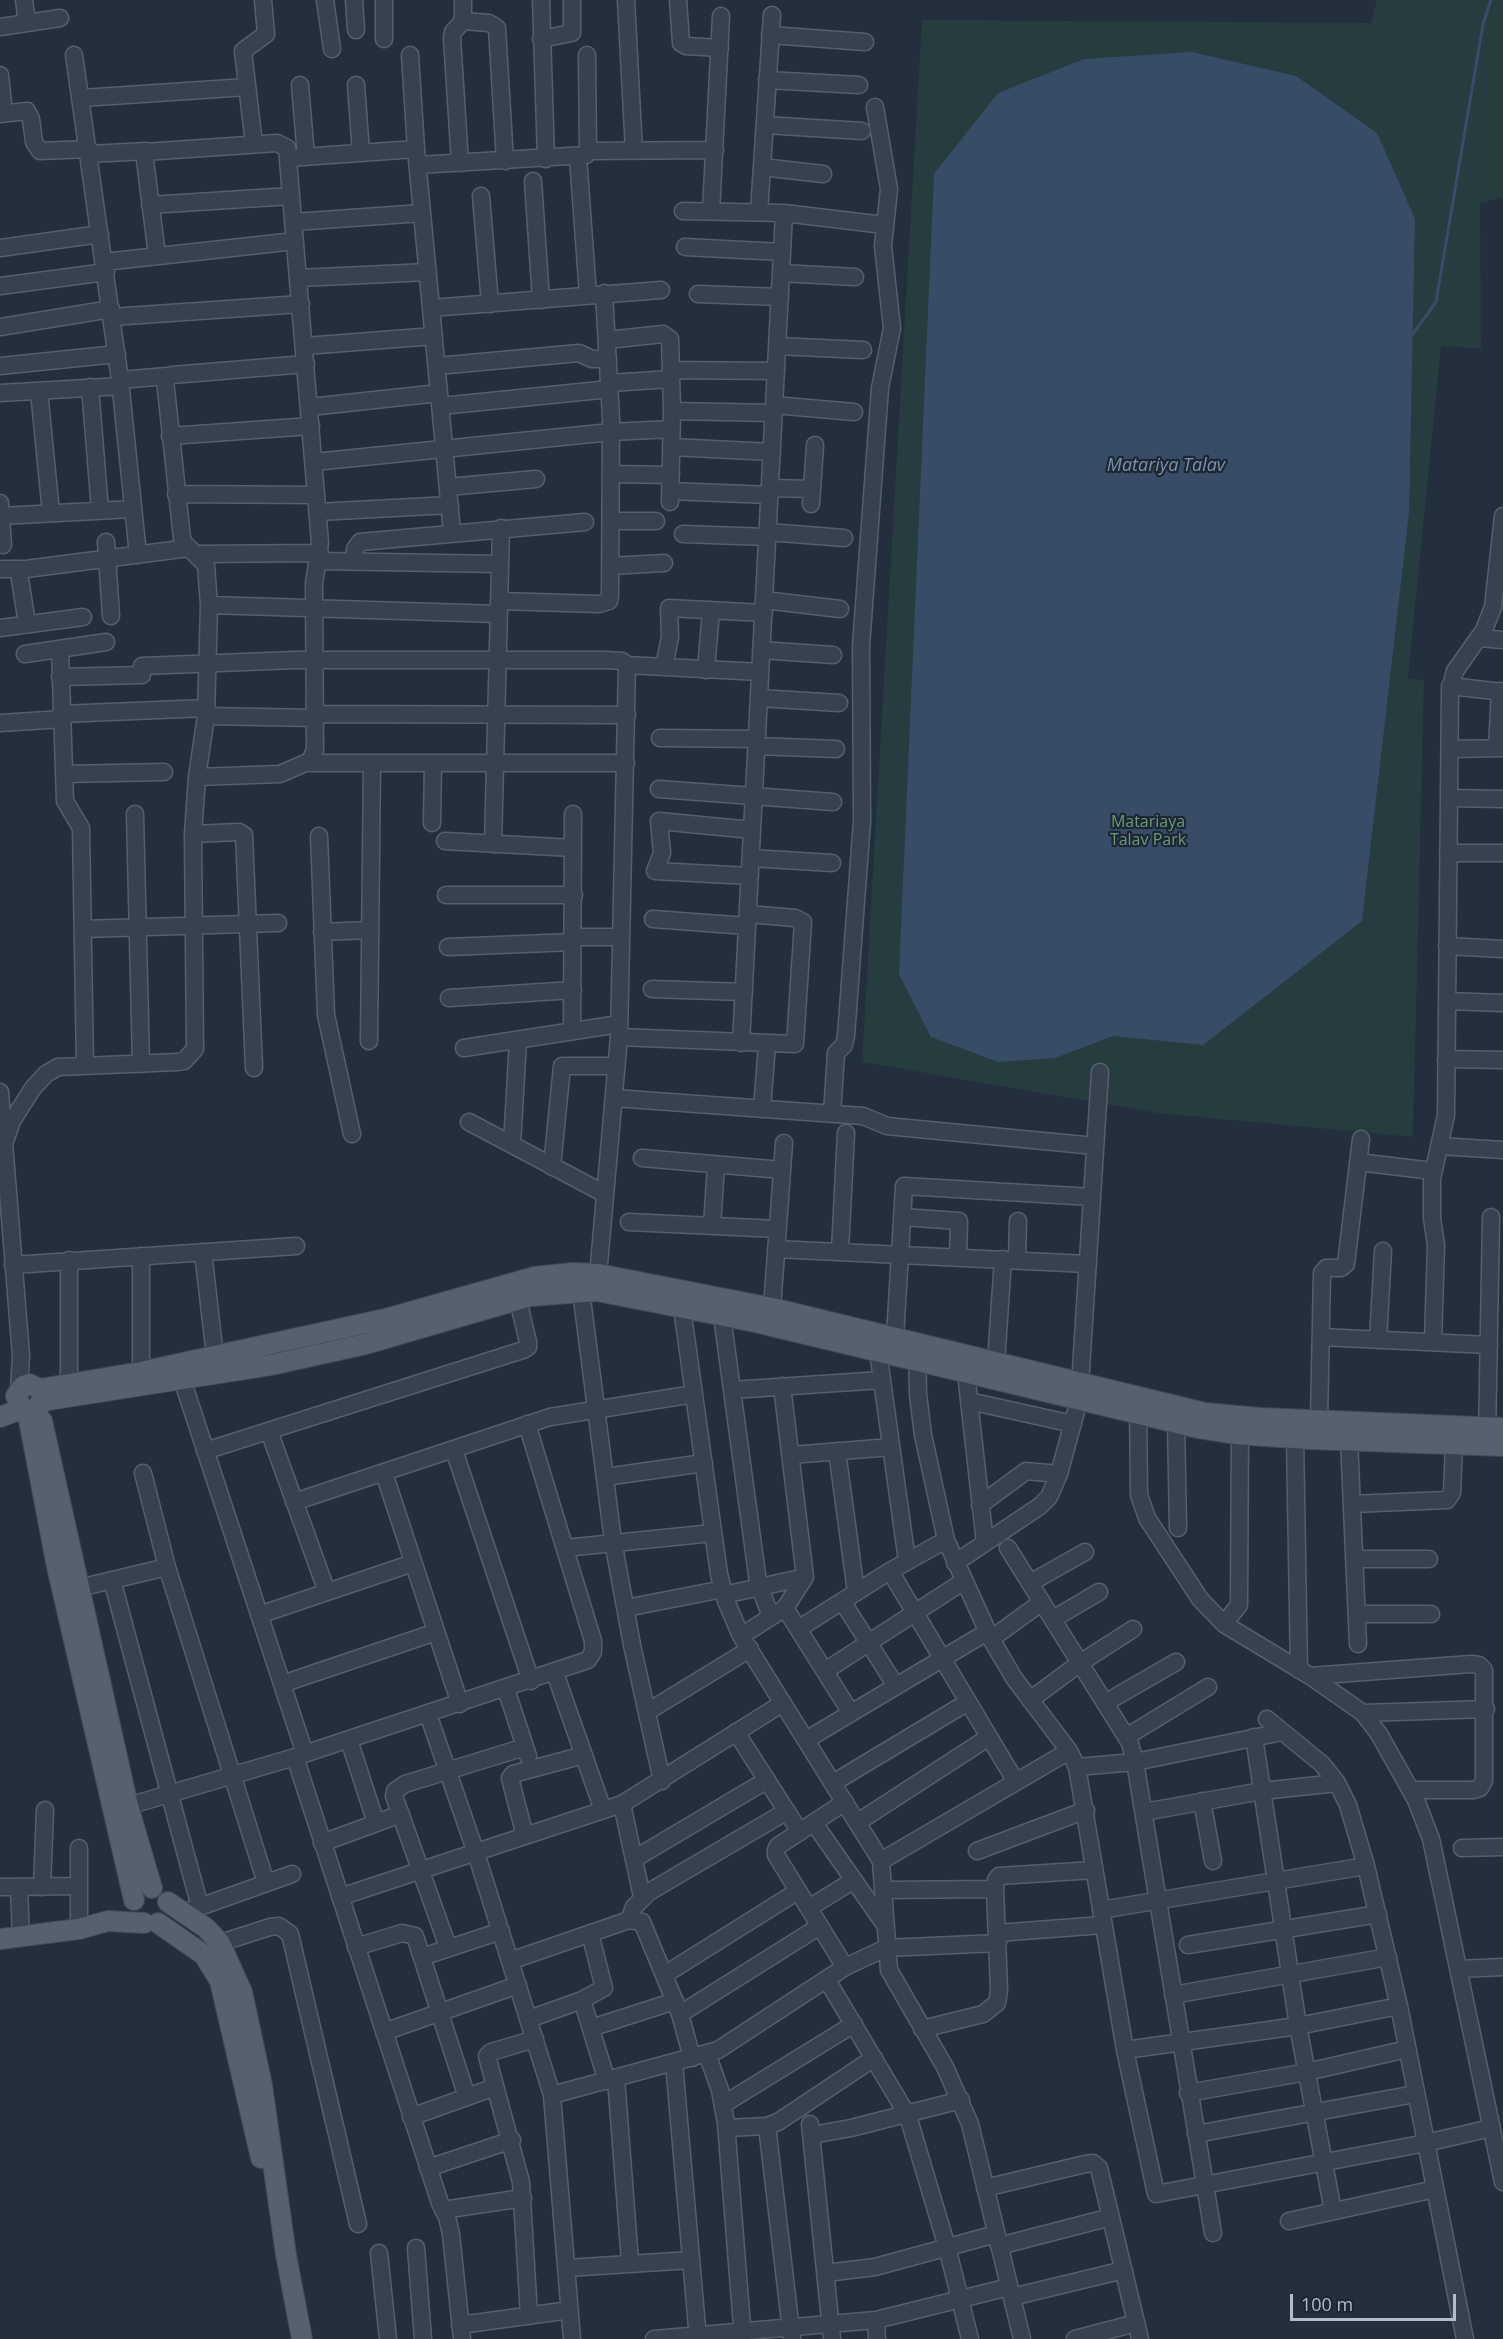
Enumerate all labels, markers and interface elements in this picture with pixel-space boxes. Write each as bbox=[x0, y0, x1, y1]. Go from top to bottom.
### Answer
water label: Matariya Talav bbox=[1107, 455, 1225, 477]
park label: Matariaya Talav Park bbox=[1110, 812, 1186, 850]
scale bar bbox=[1293, 2282, 1460, 2320]
text: 100 m bbox=[1301, 2292, 1353, 2316]

